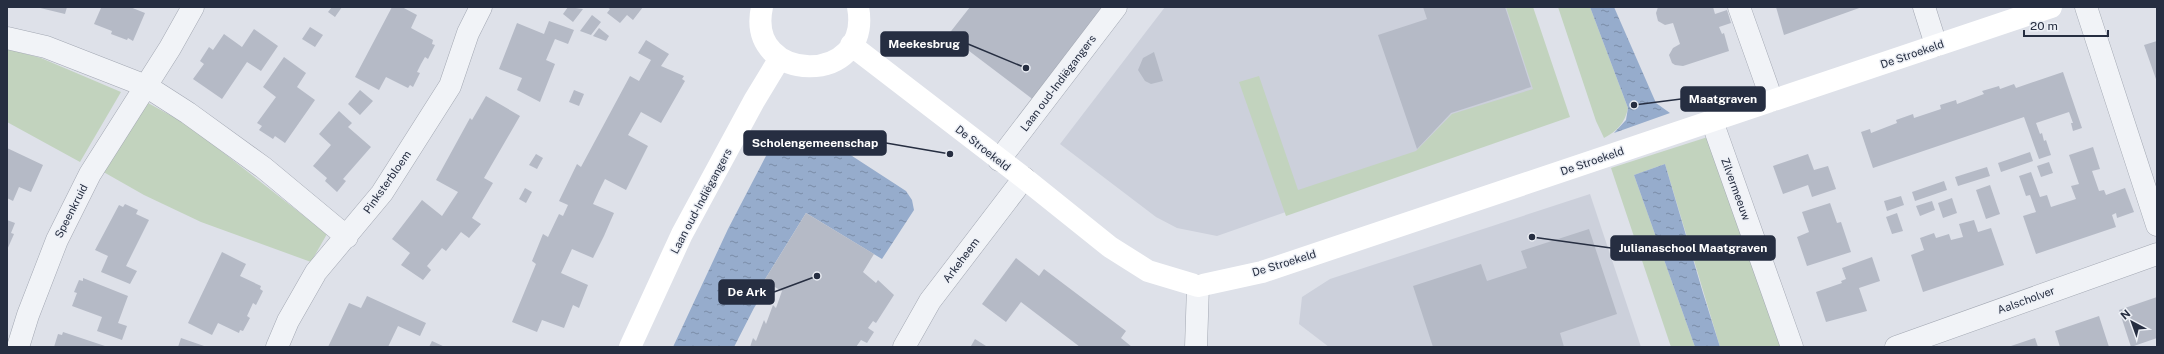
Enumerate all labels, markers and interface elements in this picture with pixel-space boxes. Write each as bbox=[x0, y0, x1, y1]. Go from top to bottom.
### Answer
scale bar bbox=[2024, 12, 2108, 38]
text: 20 m bbox=[2030, 19, 2058, 33]
callout: Meekesbrug bbox=[881, 32, 968, 56]
street label: Laan oud-Indiëgangers bbox=[1018, 32, 1098, 133]
text: Meekesbrug bbox=[888, 37, 960, 51]
street label: De Stroekeld bbox=[1879, 38, 1945, 70]
callout: Maatgraven bbox=[1681, 87, 1765, 111]
text: Maatgraven bbox=[1689, 92, 1757, 106]
street label: De Stroekeld bbox=[953, 123, 1013, 173]
callout: Scholengemeenschap bbox=[744, 131, 886, 155]
text: Scholengemeenschap bbox=[752, 136, 878, 150]
street label: De Stroekeld bbox=[1559, 145, 1625, 177]
street label: Laan oud-Indiëgangers bbox=[668, 146, 734, 256]
street label: Pinksterbloem bbox=[361, 148, 413, 216]
street label: Zilvermeeuw bbox=[1719, 156, 1753, 222]
street label: Speenkruid bbox=[52, 182, 90, 240]
street label: Arkeheem bbox=[940, 235, 982, 285]
callout: Julianaschool Maatgraven bbox=[1611, 236, 1775, 260]
text: Julianaschool Maatgraven bbox=[1619, 241, 1767, 255]
street label: De Stroekeld bbox=[1251, 248, 1317, 278]
callout: De Ark bbox=[719, 280, 774, 304]
street label: Aalscholver bbox=[1996, 284, 2056, 316]
text: De Ark bbox=[728, 285, 766, 299]
north arrow bbox=[2112, 302, 2152, 342]
text: N bbox=[2118, 307, 2133, 322]

